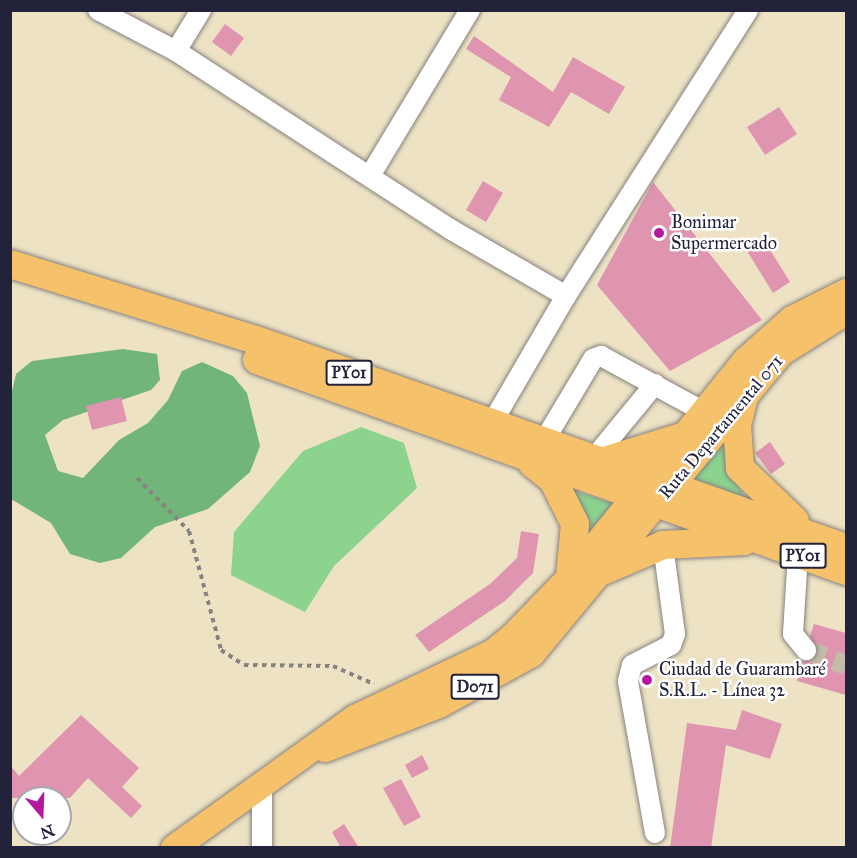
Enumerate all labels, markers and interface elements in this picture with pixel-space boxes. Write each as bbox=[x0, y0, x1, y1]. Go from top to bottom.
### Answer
place label: Bonimar Supermercado bbox=[671, 212, 777, 254]
marker: Bonimar Supermercado bbox=[652, 226, 666, 240]
street label: Ruta Departamental 071 bbox=[655, 351, 787, 503]
road number: PY01 bbox=[325, 360, 373, 386]
road number: PY01 bbox=[779, 543, 827, 569]
place label: Ciudad de Guarambaré S.R.L. - Línea 32 bbox=[659, 659, 826, 702]
marker: Ciudad de Guarambaré S.R.L. - Línea 32 bbox=[640, 673, 654, 687]
road number: D071 bbox=[450, 674, 500, 700]
north arrow bbox=[12, 786, 72, 846]
text: N bbox=[38, 820, 57, 843]

